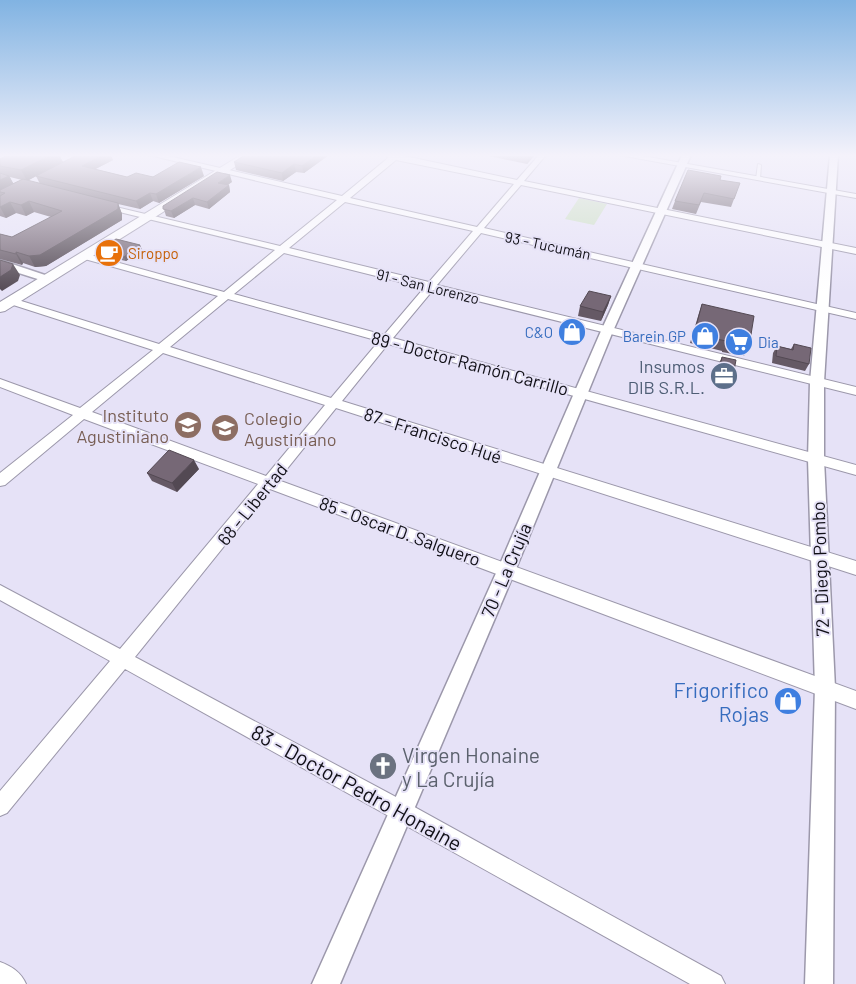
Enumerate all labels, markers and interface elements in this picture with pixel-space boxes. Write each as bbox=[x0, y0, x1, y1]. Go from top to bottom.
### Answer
street label: 93 - Tucumán bbox=[503, 227, 593, 263]
cafe icon: Siroppo bbox=[94, 238, 124, 268]
place label: Siroppo bbox=[128, 244, 179, 262]
street label: 91 - San Lorenzo bbox=[375, 265, 481, 307]
shop icon: C&O bbox=[557, 317, 587, 347]
shop icon: Barein GP bbox=[690, 321, 720, 351]
place label: C&O bbox=[525, 323, 553, 341]
street label: 89 - Doctor Ramón Carrillo bbox=[369, 326, 571, 400]
place label: Barein GP bbox=[623, 327, 686, 345]
supermarket icon: Dia bbox=[724, 327, 754, 357]
place label: Dia bbox=[758, 333, 779, 351]
place label: Insumos DIB S.R.L. bbox=[628, 355, 705, 398]
office icon: Insumos DIB S.R.L. bbox=[709, 361, 739, 391]
street label: 87 - Francisco Hué bbox=[361, 402, 505, 468]
place label: Instituto Agustiniano bbox=[77, 404, 169, 447]
place label: Colegio Agustiniano bbox=[244, 407, 336, 450]
school or university icon: Instituto Agustiniano bbox=[173, 410, 203, 440]
school or university icon: Colegio Agustiniano bbox=[210, 413, 240, 443]
street label: 68 - Libertad bbox=[212, 458, 292, 550]
street label: 85 - Oscar D. Salguero bbox=[316, 492, 484, 570]
street label: 72 - Diego Pombo bbox=[807, 501, 833, 637]
street label: 70 - La Crujía bbox=[476, 519, 536, 621]
place label: Frigorifico Rojas bbox=[673, 677, 769, 726]
shop icon: Frigorifico Rojas bbox=[773, 686, 803, 716]
street label: 83 - Doctor Pedro Honaine bbox=[247, 719, 467, 855]
place label: Virgen Honaine y La Crujía bbox=[402, 742, 540, 791]
church icon: Virgen Honaine y La Crujía bbox=[368, 751, 398, 781]

